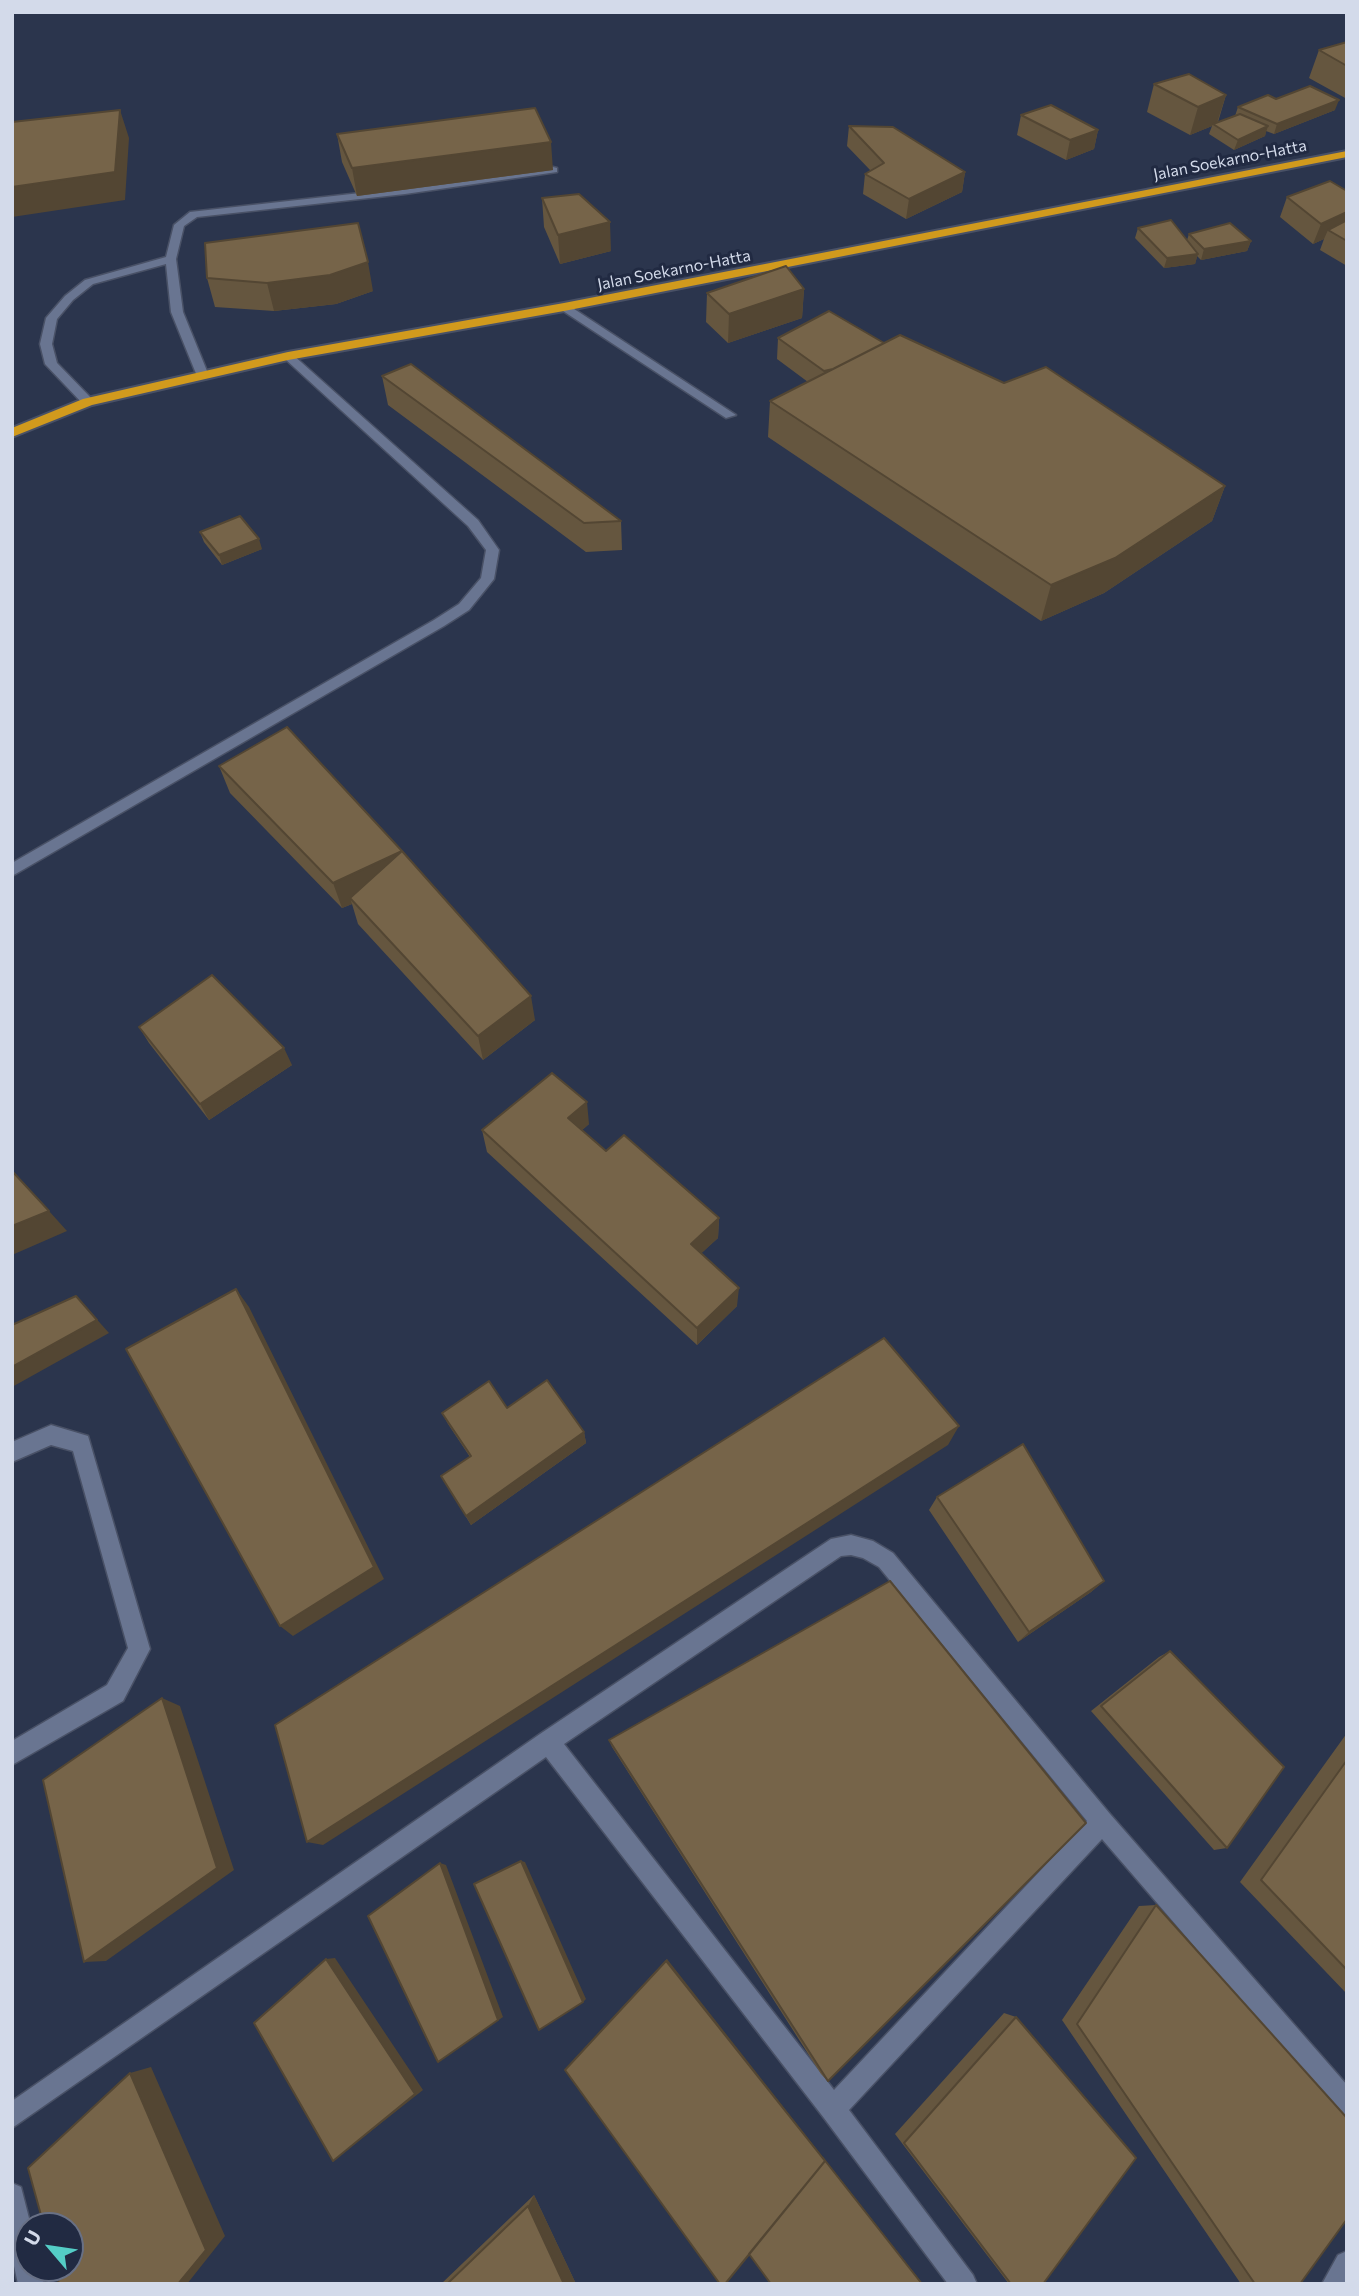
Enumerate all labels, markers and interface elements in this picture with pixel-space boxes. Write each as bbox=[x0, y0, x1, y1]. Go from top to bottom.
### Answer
street label: Jalan Soekarno-Hatta bbox=[1152, 136, 1308, 184]
street label: Jalan Soekarno-Hatta bbox=[596, 246, 752, 294]
north arrow bbox=[14, 2212, 84, 2282]
text: U bbox=[19, 2226, 45, 2249]

